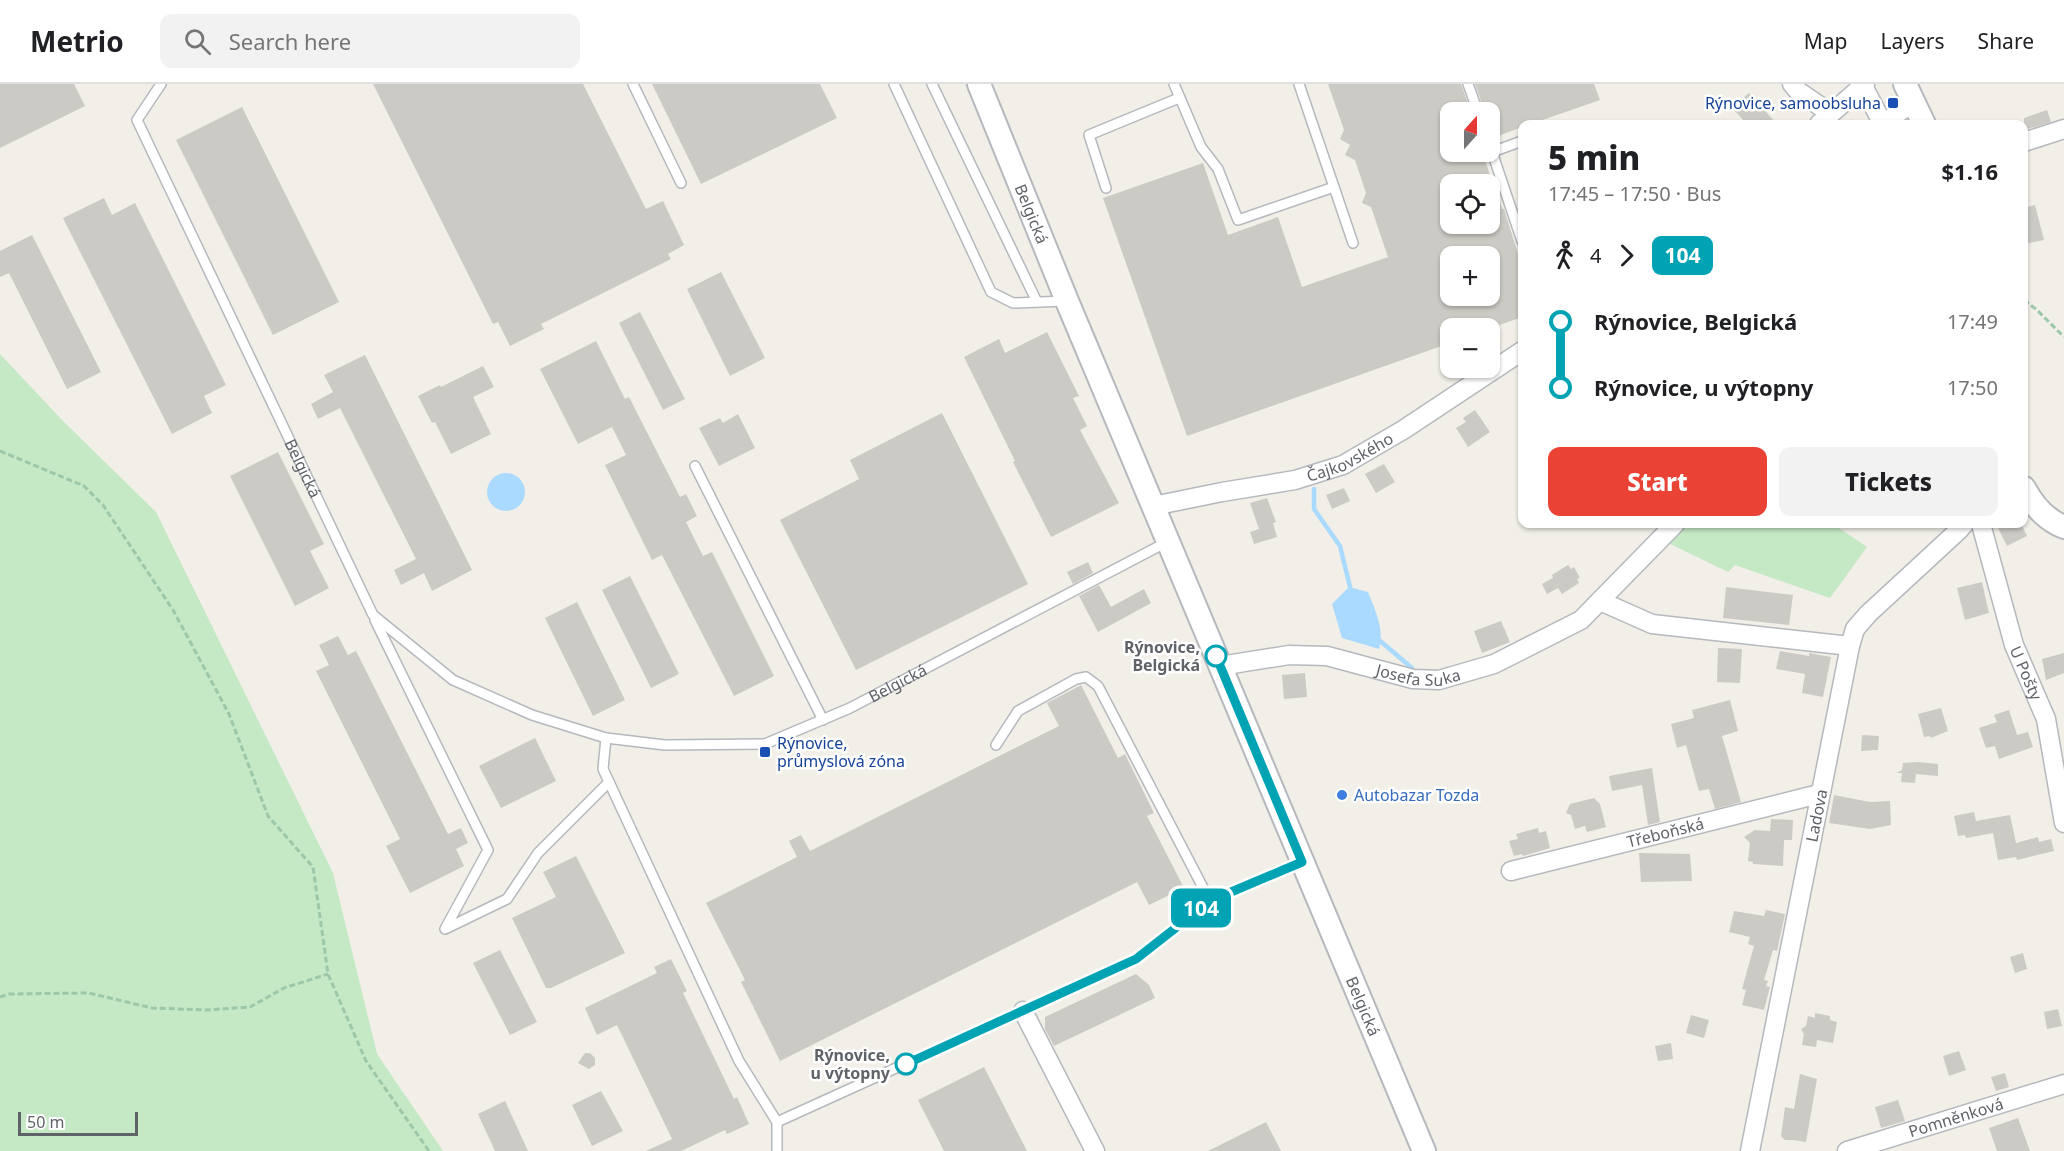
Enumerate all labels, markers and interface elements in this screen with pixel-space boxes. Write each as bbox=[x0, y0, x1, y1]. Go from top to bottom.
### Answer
search box bbox=[160, 14, 580, 68]
text: Metrio bbox=[30, 22, 124, 60]
icon: search bbox=[181, 25, 214, 58]
text: Search here bbox=[229, 26, 351, 56]
text: Map bbox=[1804, 27, 1848, 55]
text: Layers bbox=[1881, 27, 1945, 55]
text: Share bbox=[1978, 27, 2034, 55]
place label: Rýnovice, samoobsluha bbox=[1705, 92, 1881, 114]
marker: Rýnovice, samoobsluha bbox=[1886, 96, 1900, 110]
north arrow bbox=[1440, 102, 1500, 162]
map controls bbox=[1440, 102, 1500, 378]
text: 5 min bbox=[1548, 135, 1640, 180]
text: $1.16 bbox=[1941, 156, 1998, 186]
button: locate bbox=[1440, 174, 1500, 234]
text: 17:45 – 17:50 · Bus bbox=[1548, 180, 1721, 207]
street label: Belgická bbox=[1010, 181, 1054, 247]
icon: walk bbox=[1548, 239, 1581, 272]
icon: forward bbox=[1610, 239, 1643, 272]
text: 104 bbox=[1664, 241, 1701, 269]
text: 4 bbox=[1590, 242, 1601, 269]
button: + bbox=[1440, 246, 1500, 306]
text: Rýnovice, Belgická bbox=[1594, 306, 1797, 336]
text: 17:49 bbox=[1947, 308, 1998, 335]
button: − bbox=[1440, 318, 1500, 378]
text: Rýnovice, u výtopny bbox=[1594, 372, 1813, 402]
text: 17:50 bbox=[1947, 374, 1998, 401]
street label: Čajkovského bbox=[1304, 427, 1397, 487]
street label: Belgická bbox=[280, 435, 326, 501]
button: Start bbox=[1548, 447, 1767, 516]
button: Tickets bbox=[1779, 447, 1998, 516]
place label: Rýnovice, Belgická bbox=[1124, 636, 1200, 676]
street label: U Pošty bbox=[2005, 643, 2048, 704]
marker: Rýnovice, Belgická bbox=[1205, 645, 1227, 667]
street label: Josefa Suka bbox=[1372, 658, 1463, 691]
street label: Belgická bbox=[865, 659, 930, 707]
place label: Rýnovice, průmyslová zóna bbox=[777, 732, 905, 772]
marker: Rýnovice, průmyslová zóna bbox=[758, 745, 772, 759]
place label: Autobazar Tozda bbox=[1354, 784, 1479, 806]
street label: Ladova bbox=[1800, 787, 1832, 844]
marker: Autobazar Tozda bbox=[1335, 788, 1349, 802]
street label: Třeboňská bbox=[1624, 812, 1706, 853]
line badge: 104 bbox=[1166, 888, 1236, 928]
text: 104 bbox=[1183, 894, 1219, 922]
street label: Belgická bbox=[1341, 973, 1385, 1039]
place label: Rýnovice, u výtopny bbox=[811, 1044, 891, 1084]
marker: Rýnovice, u výtopny bbox=[895, 1053, 917, 1075]
street label: Pomněnková bbox=[1906, 1092, 2006, 1142]
scale bar bbox=[18, 1109, 138, 1136]
text: 50 m bbox=[27, 1111, 64, 1133]

